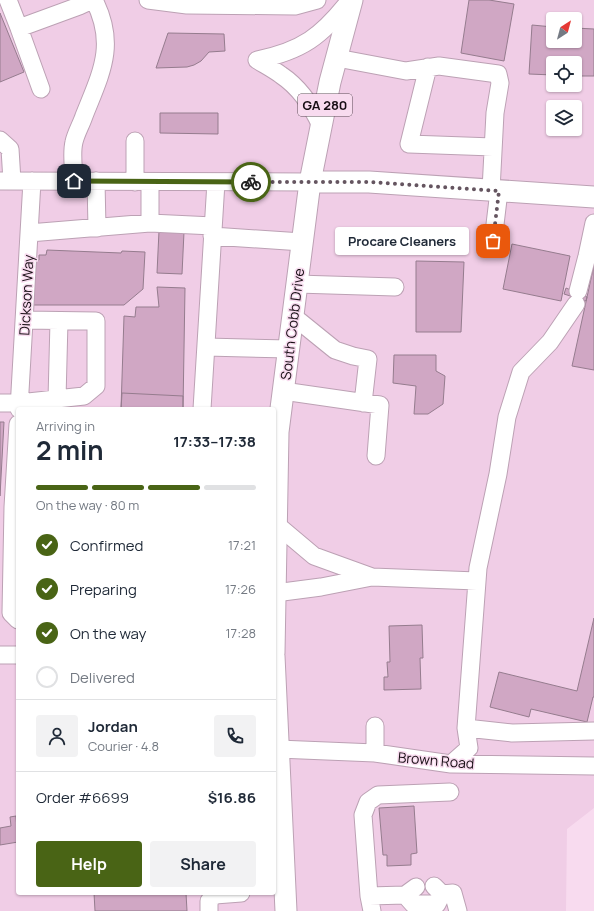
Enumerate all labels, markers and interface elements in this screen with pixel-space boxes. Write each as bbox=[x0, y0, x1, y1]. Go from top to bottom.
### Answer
north arrow bbox=[546, 12, 582, 48]
map controls bbox=[546, 12, 582, 136]
button: locate bbox=[546, 56, 582, 92]
road number: GA 280 bbox=[298, 94, 352, 116]
button: layers bbox=[546, 100, 582, 136]
courier bbox=[231, 162, 271, 202]
pin bbox=[57, 164, 91, 198]
icon: home bbox=[63, 170, 85, 192]
icon: bike bbox=[240, 171, 262, 193]
pin bbox=[476, 224, 510, 258]
callout: Procare Cleaners bbox=[335, 227, 469, 255]
icon: bag bbox=[482, 230, 504, 252]
text: Procare Cleaners bbox=[348, 232, 456, 250]
street label: Dickson Way bbox=[14, 253, 38, 336]
street label: South Cobb Drive bbox=[276, 267, 308, 381]
text: Arriving in bbox=[36, 417, 95, 435]
text: 17:33–17:38 bbox=[173, 431, 256, 452]
text: 2 min bbox=[36, 432, 104, 468]
text: On the way · 80 m bbox=[36, 496, 139, 514]
icon: check bbox=[36, 534, 58, 556]
text: Confirmed bbox=[70, 535, 143, 556]
text: 17:21 bbox=[228, 536, 256, 554]
icon: check bbox=[36, 578, 58, 600]
text: Preparing bbox=[70, 579, 137, 600]
text: 17:26 bbox=[225, 580, 256, 598]
icon: check bbox=[36, 622, 58, 644]
text: On the way bbox=[70, 623, 146, 644]
text: 17:28 bbox=[226, 624, 256, 642]
text: Delivered bbox=[70, 667, 135, 688]
button: person bbox=[36, 715, 78, 757]
button: phone bbox=[214, 715, 256, 757]
text: Jordan bbox=[88, 716, 138, 737]
text: Courier · 4.8 bbox=[88, 737, 159, 755]
street label: Brown Road bbox=[397, 747, 475, 773]
text: Order #6699 bbox=[36, 787, 129, 808]
text: $16.86 bbox=[208, 787, 256, 808]
button: Help bbox=[36, 841, 142, 887]
button: Share bbox=[150, 841, 256, 887]

